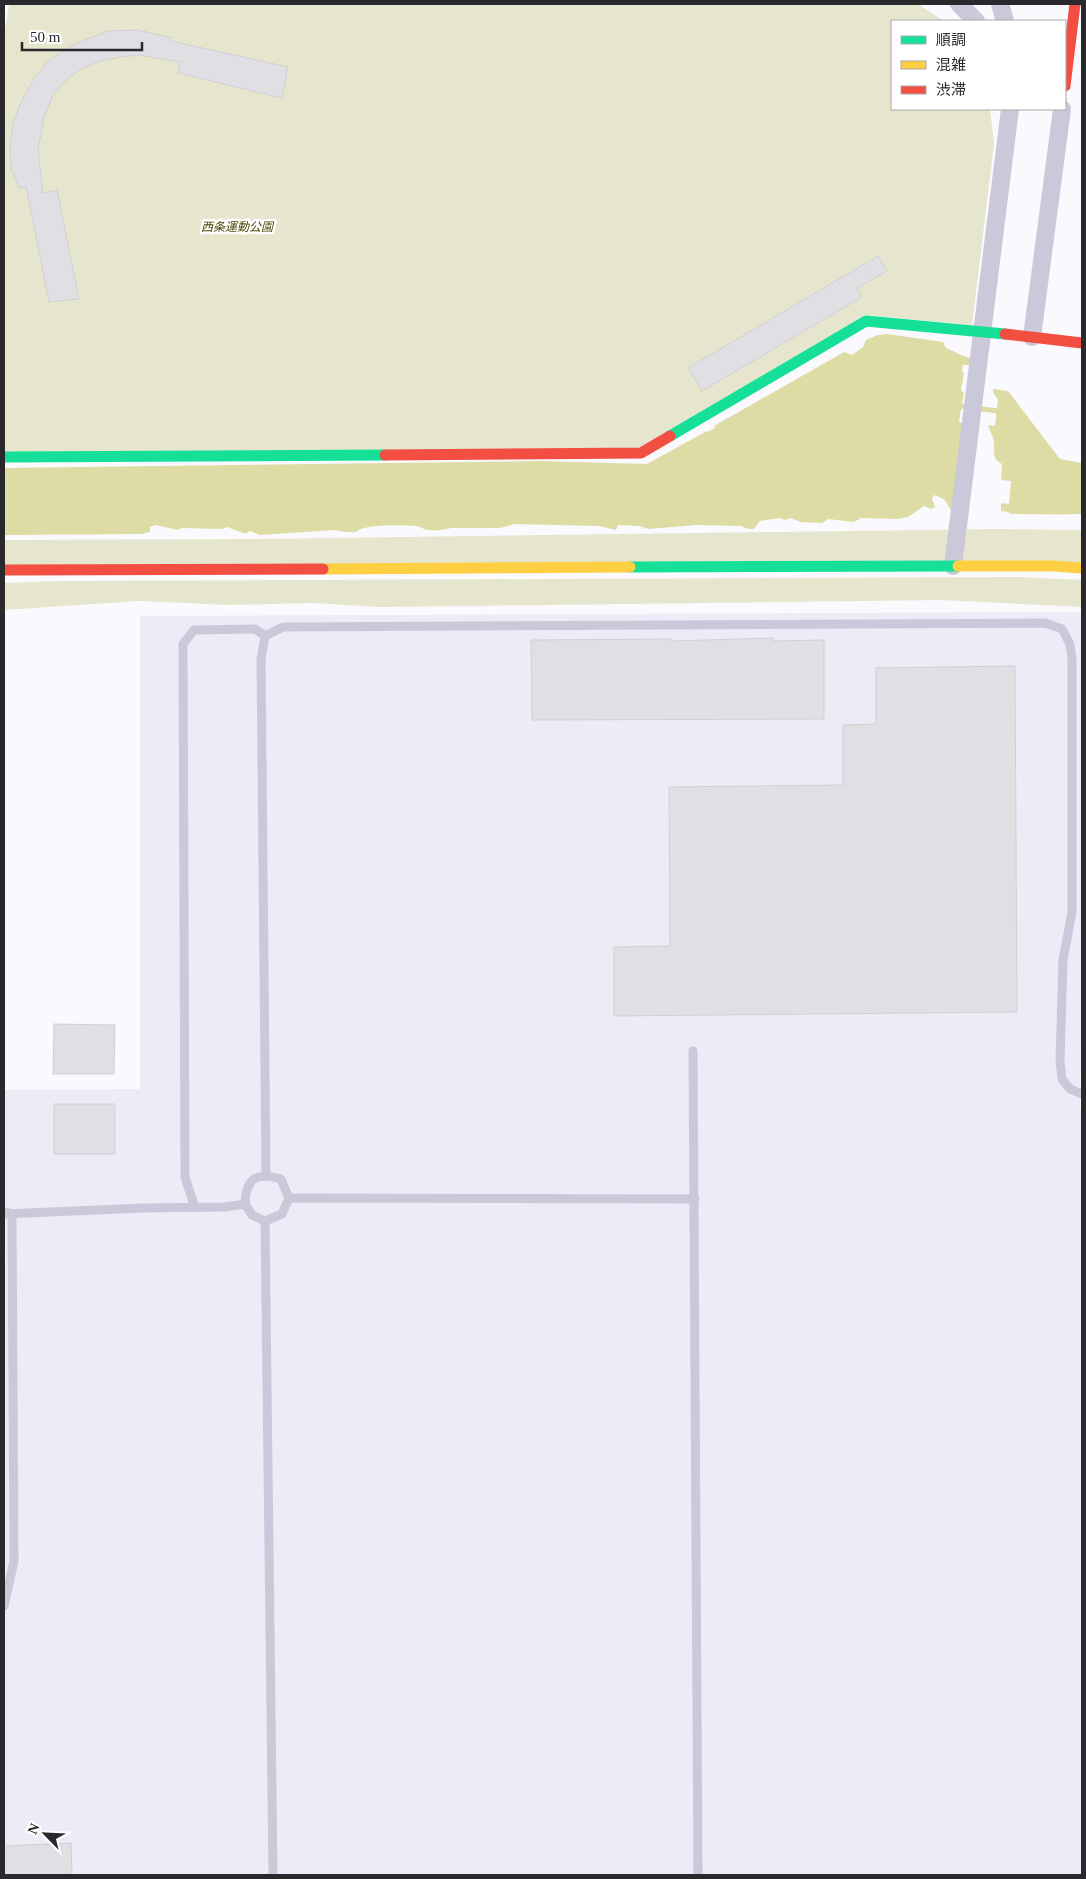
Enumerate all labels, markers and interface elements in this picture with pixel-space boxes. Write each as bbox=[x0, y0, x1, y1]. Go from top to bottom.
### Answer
scale bar bbox=[22, 20, 142, 52]
legend bbox=[891, 20, 1066, 110]
text: 50 m bbox=[30, 29, 61, 45]
text: 順調 bbox=[936, 32, 966, 48]
text: 混雑 bbox=[936, 57, 966, 73]
text: 渋滞 bbox=[936, 82, 966, 98]
park label: 西条運動公園 bbox=[201, 220, 275, 234]
north arrow bbox=[20, 1809, 70, 1859]
text: N bbox=[25, 1821, 42, 1837]

